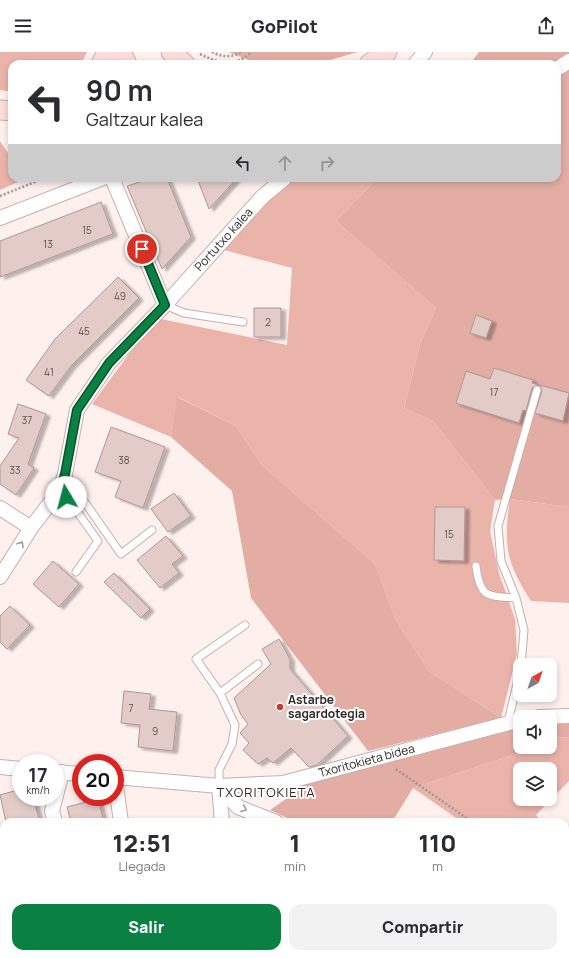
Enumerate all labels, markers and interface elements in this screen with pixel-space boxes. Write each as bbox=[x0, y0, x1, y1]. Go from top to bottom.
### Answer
text: GoPilot bbox=[251, 14, 318, 38]
icon: menu bbox=[12, 15, 34, 37]
icon: share bbox=[535, 15, 557, 37]
text: 90 m bbox=[86, 71, 153, 109]
icon: left bbox=[20, 76, 72, 128]
text: Galtzaur kalea bbox=[86, 107, 203, 131]
icon: left bbox=[232, 152, 254, 174]
icon: ahead bbox=[274, 152, 296, 174]
icon: right bbox=[316, 152, 338, 174]
street label: Portutxo kalea bbox=[190, 204, 256, 275]
house number: 15 bbox=[82, 223, 92, 237]
pin bbox=[125, 232, 159, 266]
house number: 13 bbox=[43, 237, 53, 251]
icon: arrive bbox=[131, 238, 153, 260]
house number: 49 bbox=[114, 289, 126, 303]
house number: 2 bbox=[265, 315, 271, 329]
house number: 45 bbox=[78, 324, 90, 338]
house number: 41 bbox=[44, 365, 54, 379]
house number: 17 bbox=[490, 385, 498, 399]
house number: 37 bbox=[22, 413, 32, 427]
house number: 38 bbox=[118, 453, 130, 467]
house number: 33 bbox=[9, 463, 21, 477]
position arrow bbox=[45, 476, 87, 518]
house number: 15 bbox=[444, 527, 454, 541]
one-way arrow bbox=[16, 541, 24, 548]
north arrow bbox=[513, 658, 557, 702]
map controls bbox=[513, 658, 557, 806]
place label: Astarbe sagardotegia bbox=[288, 691, 365, 722]
house number: 7 bbox=[128, 701, 134, 715]
marker: Astarbe sagardotegia bbox=[275, 702, 285, 712]
button: sound bbox=[513, 710, 557, 754]
house number: 9 bbox=[152, 724, 158, 738]
street label: Txoritokieta bidea bbox=[317, 739, 416, 781]
speed limit sign: 20 bbox=[72, 754, 124, 806]
text: 17 bbox=[28, 761, 48, 788]
button: layers bbox=[513, 762, 557, 806]
text: km/h bbox=[26, 783, 50, 797]
district label: TXORITOKIETA bbox=[217, 783, 315, 801]
one-way arrow bbox=[240, 804, 247, 812]
text: 12:51 bbox=[113, 826, 172, 859]
text: 1 bbox=[290, 826, 300, 859]
text: 110 bbox=[418, 826, 456, 859]
text: Llegada bbox=[118, 857, 166, 875]
text: min bbox=[284, 857, 306, 875]
text: m bbox=[432, 857, 443, 875]
button: Salir bbox=[12, 904, 281, 950]
button: Compartir bbox=[289, 904, 557, 950]

